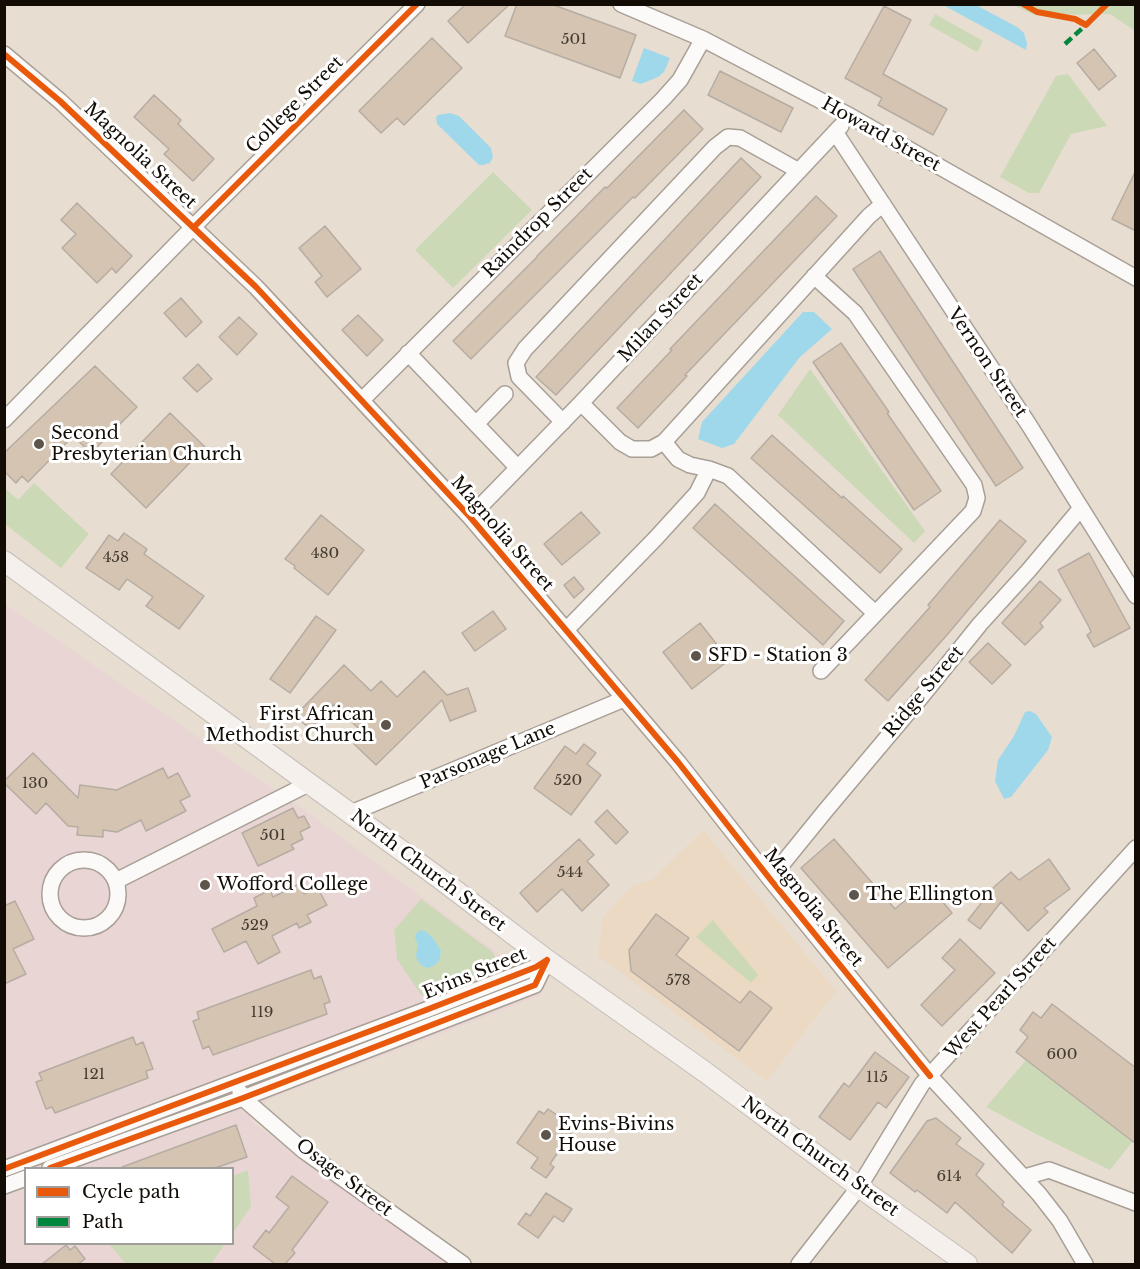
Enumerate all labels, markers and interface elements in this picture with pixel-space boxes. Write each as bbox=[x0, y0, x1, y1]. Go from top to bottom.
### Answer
house number: 501 bbox=[561, 31, 587, 49]
street label: College Street bbox=[242, 52, 348, 158]
street label: Howard Street bbox=[818, 93, 944, 177]
street label: Magnolia Street bbox=[79, 98, 201, 214]
street label: Raindrop Street bbox=[479, 164, 597, 282]
street label: Milan Street bbox=[614, 269, 708, 367]
street label: Vernon Street bbox=[942, 304, 1032, 422]
place label: Second Presbyterian Church bbox=[51, 423, 242, 466]
marker: Second Presbyterian Church bbox=[32, 437, 46, 451]
street label: Magnolia Street bbox=[446, 472, 558, 596]
house number: 480 bbox=[311, 545, 339, 563]
house number: 458 bbox=[103, 549, 129, 567]
street label: Ridge Street bbox=[879, 642, 969, 742]
place label: SFD - Station 3 bbox=[708, 645, 848, 667]
marker: SFD - Station 3 bbox=[689, 649, 703, 663]
place label: First African Methodist Church bbox=[206, 704, 374, 746]
marker: First African Methodist Church bbox=[379, 718, 393, 732]
street label: Parsonage Lane bbox=[417, 718, 559, 794]
house number: 520 bbox=[554, 772, 582, 790]
house number: 130 bbox=[22, 775, 48, 793]
street label: North Church Street bbox=[346, 806, 510, 936]
house number: 501 bbox=[260, 827, 286, 845]
street label: Magnolia Street bbox=[759, 845, 867, 971]
house number: 544 bbox=[557, 864, 583, 882]
place label: Wofford College bbox=[217, 874, 368, 896]
marker: Wofford College bbox=[198, 878, 212, 892]
place label: The Ellington bbox=[866, 884, 993, 906]
marker: The Ellington bbox=[847, 888, 861, 902]
house number: 529 bbox=[241, 917, 269, 935]
street label: West Pearl Street bbox=[941, 933, 1061, 1063]
street label: Evins Street bbox=[420, 943, 530, 1005]
house number: 578 bbox=[665, 972, 691, 990]
house number: 119 bbox=[250, 1004, 274, 1022]
house number: 600 bbox=[1046, 1046, 1078, 1064]
house number: 121 bbox=[83, 1066, 105, 1084]
house number: 115 bbox=[866, 1069, 888, 1087]
street label: North Church Street bbox=[737, 1093, 903, 1221]
place label: Evins-Bivins House bbox=[558, 1114, 674, 1156]
marker: Evins-Bivins House bbox=[539, 1128, 553, 1142]
street label: Osage Street bbox=[291, 1135, 397, 1221]
legend bbox=[24, 1167, 234, 1245]
house number: 614 bbox=[936, 1168, 962, 1186]
text: Cycle path bbox=[82, 1181, 180, 1203]
text: Path bbox=[82, 1211, 123, 1233]

